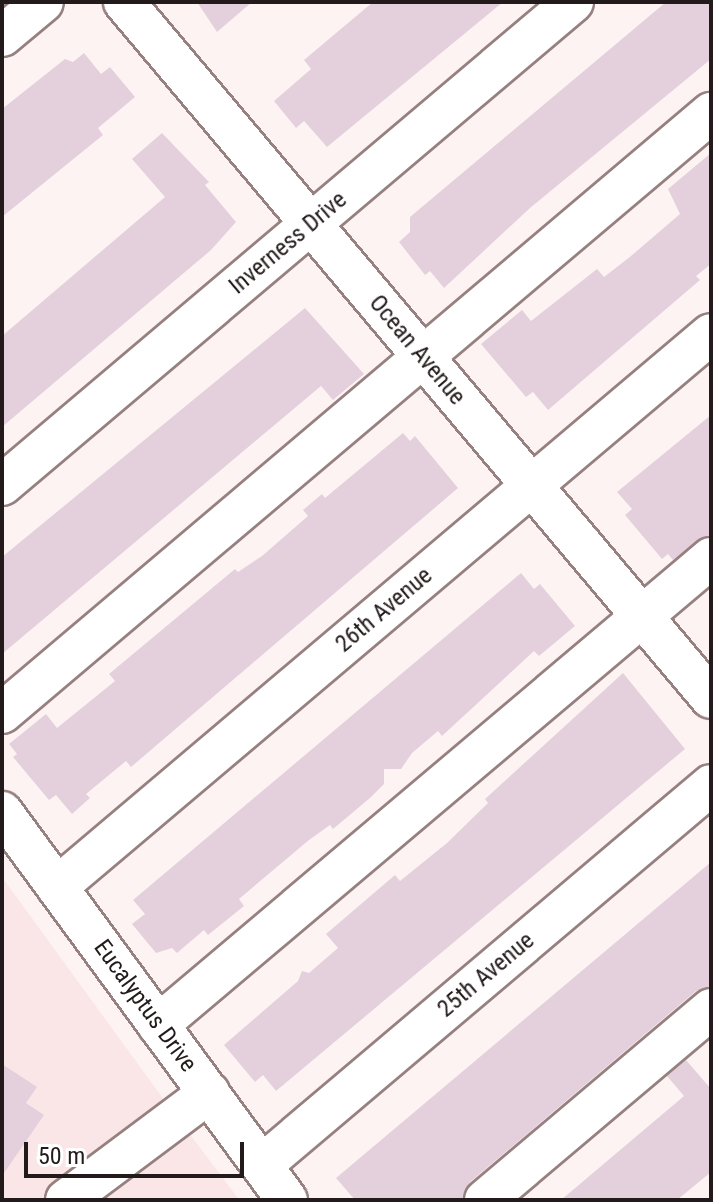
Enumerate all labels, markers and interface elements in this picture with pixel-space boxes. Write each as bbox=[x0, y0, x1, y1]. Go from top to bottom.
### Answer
street label: Inverness Drive bbox=[223, 186, 353, 300]
street label: Ocean Avenue bbox=[363, 289, 471, 411]
street label: 26th Avenue bbox=[330, 561, 438, 659]
street label: 25th Avenue bbox=[432, 926, 540, 1024]
street label: Eucalyptus Drive bbox=[87, 934, 203, 1078]
scale bar bbox=[28, 1126, 248, 1176]
text: 50 m bbox=[38, 1142, 85, 1170]

